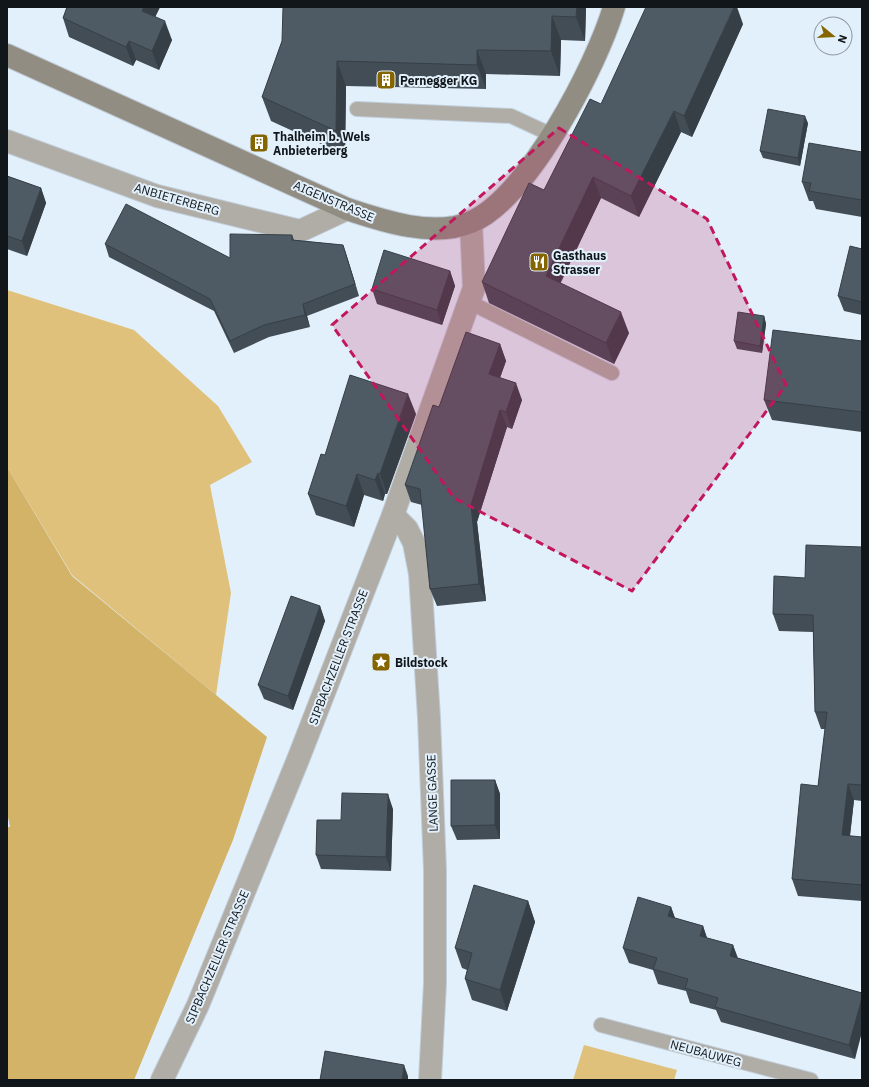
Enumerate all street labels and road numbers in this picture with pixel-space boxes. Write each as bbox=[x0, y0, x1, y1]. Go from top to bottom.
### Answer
street label: AIGENSTRASSE bbox=[291, 177, 377, 225]
street label: ANBIETERBERG bbox=[133, 180, 221, 218]
street label: SIPBACHZELLER STRASSE bbox=[305, 587, 371, 727]
street label: LANGE GASSE bbox=[423, 754, 441, 832]
street label: SIPBACHZELLER STRASSE bbox=[182, 888, 252, 1026]
street label: NEUBAUWEG bbox=[669, 1036, 743, 1070]

